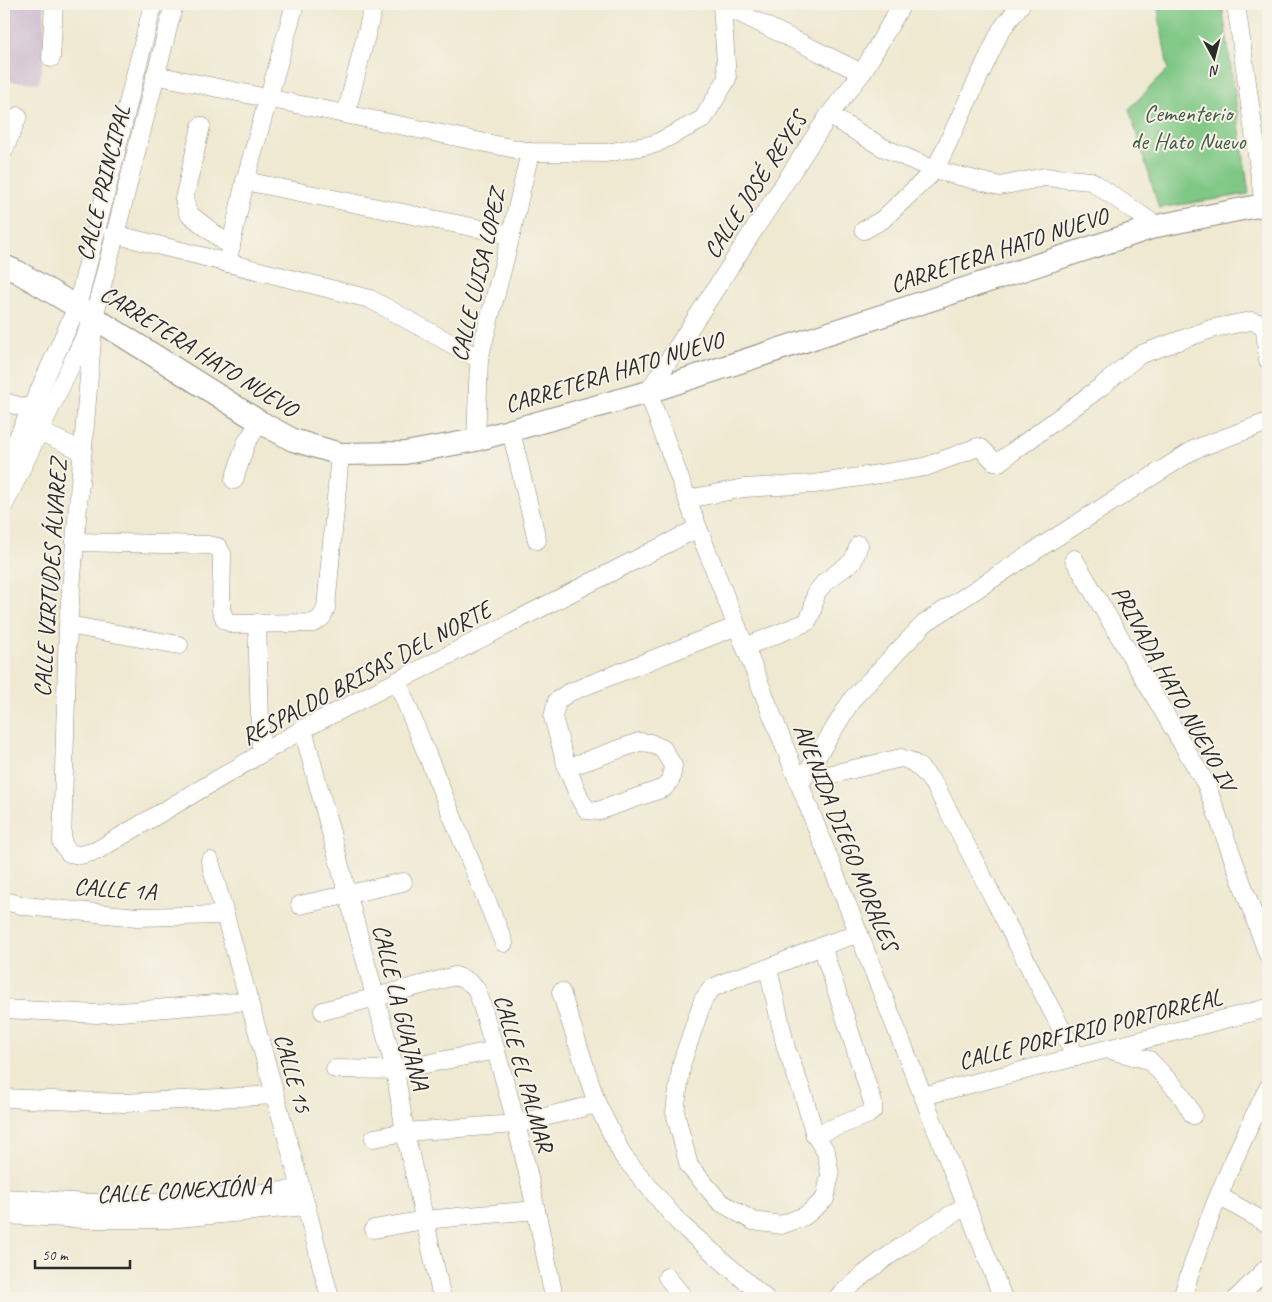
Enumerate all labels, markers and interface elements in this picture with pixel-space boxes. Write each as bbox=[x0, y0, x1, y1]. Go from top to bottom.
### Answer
north arrow bbox=[1190, 32, 1240, 82]
text: N bbox=[1208, 61, 1221, 80]
park label: Cementerio de Hato Nuevo bbox=[1130, 98, 1247, 156]
street label: CALLE PRINCIPAL bbox=[69, 102, 137, 264]
street label: CALLE JOSÉ REYES bbox=[697, 104, 815, 264]
street label: CALLE LUISA LOPEZ bbox=[444, 182, 513, 364]
street label: CARRETERA HATO NUEVO bbox=[886, 200, 1115, 299]
street label: CARRETERA HATO NUEVO bbox=[95, 278, 306, 426]
street label: CARRETERA HATO NUEVO bbox=[501, 324, 730, 420]
street label: CALLE VIRTUDES ÁLVAREZ bbox=[27, 455, 74, 698]
street label: PRIVADA HATO NUEVO IV bbox=[1105, 580, 1245, 799]
street label: RESPALDO BRISAS DEL NORTE bbox=[236, 593, 498, 752]
street label: AVENIDA DIEGO MORALES bbox=[787, 719, 907, 958]
street label: CALLE 1A bbox=[73, 871, 158, 907]
street label: CALLE LA GUAJANA bbox=[366, 921, 436, 1094]
street label: CALLE PORFIRIO PORTORREAL bbox=[955, 982, 1225, 1076]
street label: CALLE EL PALMAR bbox=[487, 991, 561, 1157]
street label: CALLE 15 bbox=[267, 1030, 319, 1117]
street label: CALLE CONEXIÓN A bbox=[96, 1170, 273, 1210]
scale bar bbox=[35, 1237, 130, 1269]
text: 50 m bbox=[42, 1246, 69, 1265]

